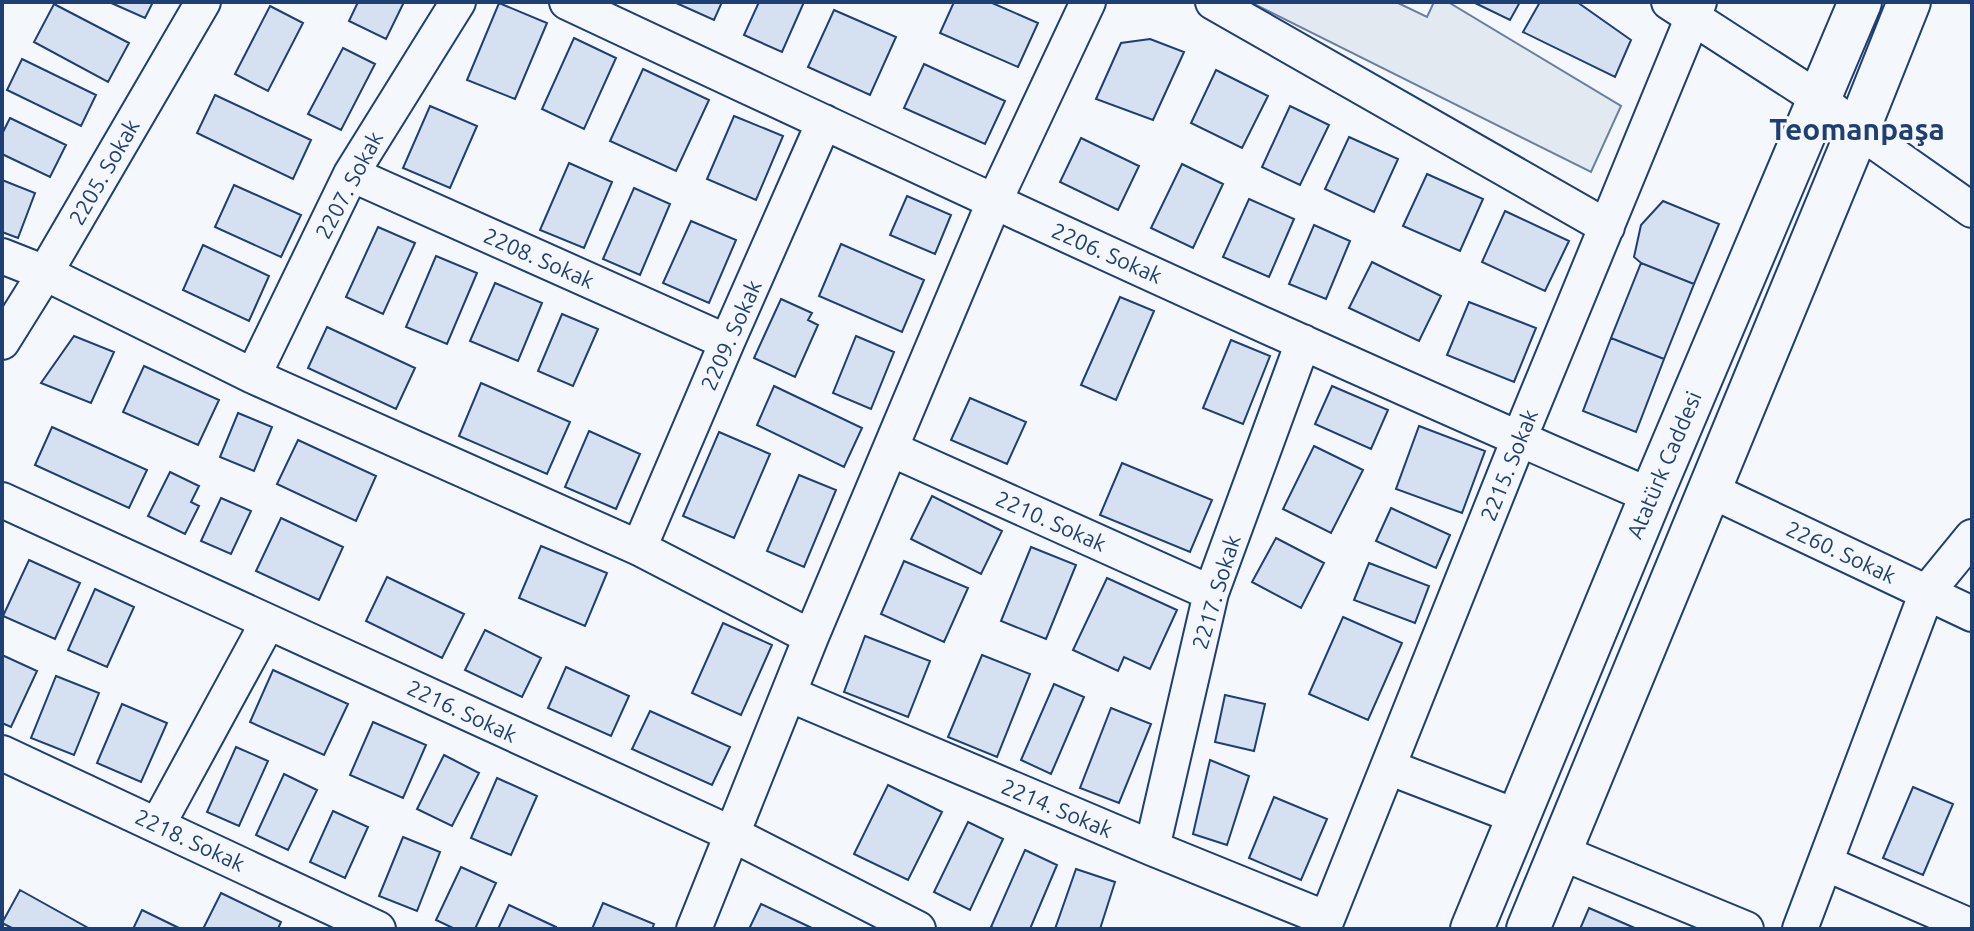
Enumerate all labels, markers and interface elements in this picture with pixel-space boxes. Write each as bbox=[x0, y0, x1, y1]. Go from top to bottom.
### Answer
district label: Teomanpaşa bbox=[1769, 112, 1945, 146]
street label: 2205. Sokak bbox=[63, 114, 144, 229]
street label: 2207. Sokak bbox=[310, 127, 387, 243]
street label: 2206. Sokak bbox=[1048, 217, 1166, 288]
street label: 2208. Sokak bbox=[480, 222, 598, 293]
street label: 2209. Sokak bbox=[695, 276, 766, 394]
street label: Atatürk Caddesi bbox=[1621, 387, 1706, 542]
street label: 2215. Sokak bbox=[1475, 405, 1542, 524]
street label: 2210. Sokak bbox=[992, 485, 1110, 556]
street label: 2260. Sokak bbox=[1782, 515, 1900, 588]
street label: 2217. Sokak bbox=[1186, 532, 1245, 652]
street label: 2216. Sokak bbox=[403, 674, 521, 747]
street label: 2214. Sokak bbox=[998, 773, 1116, 842]
street label: 2218. Sokak bbox=[131, 803, 249, 876]

